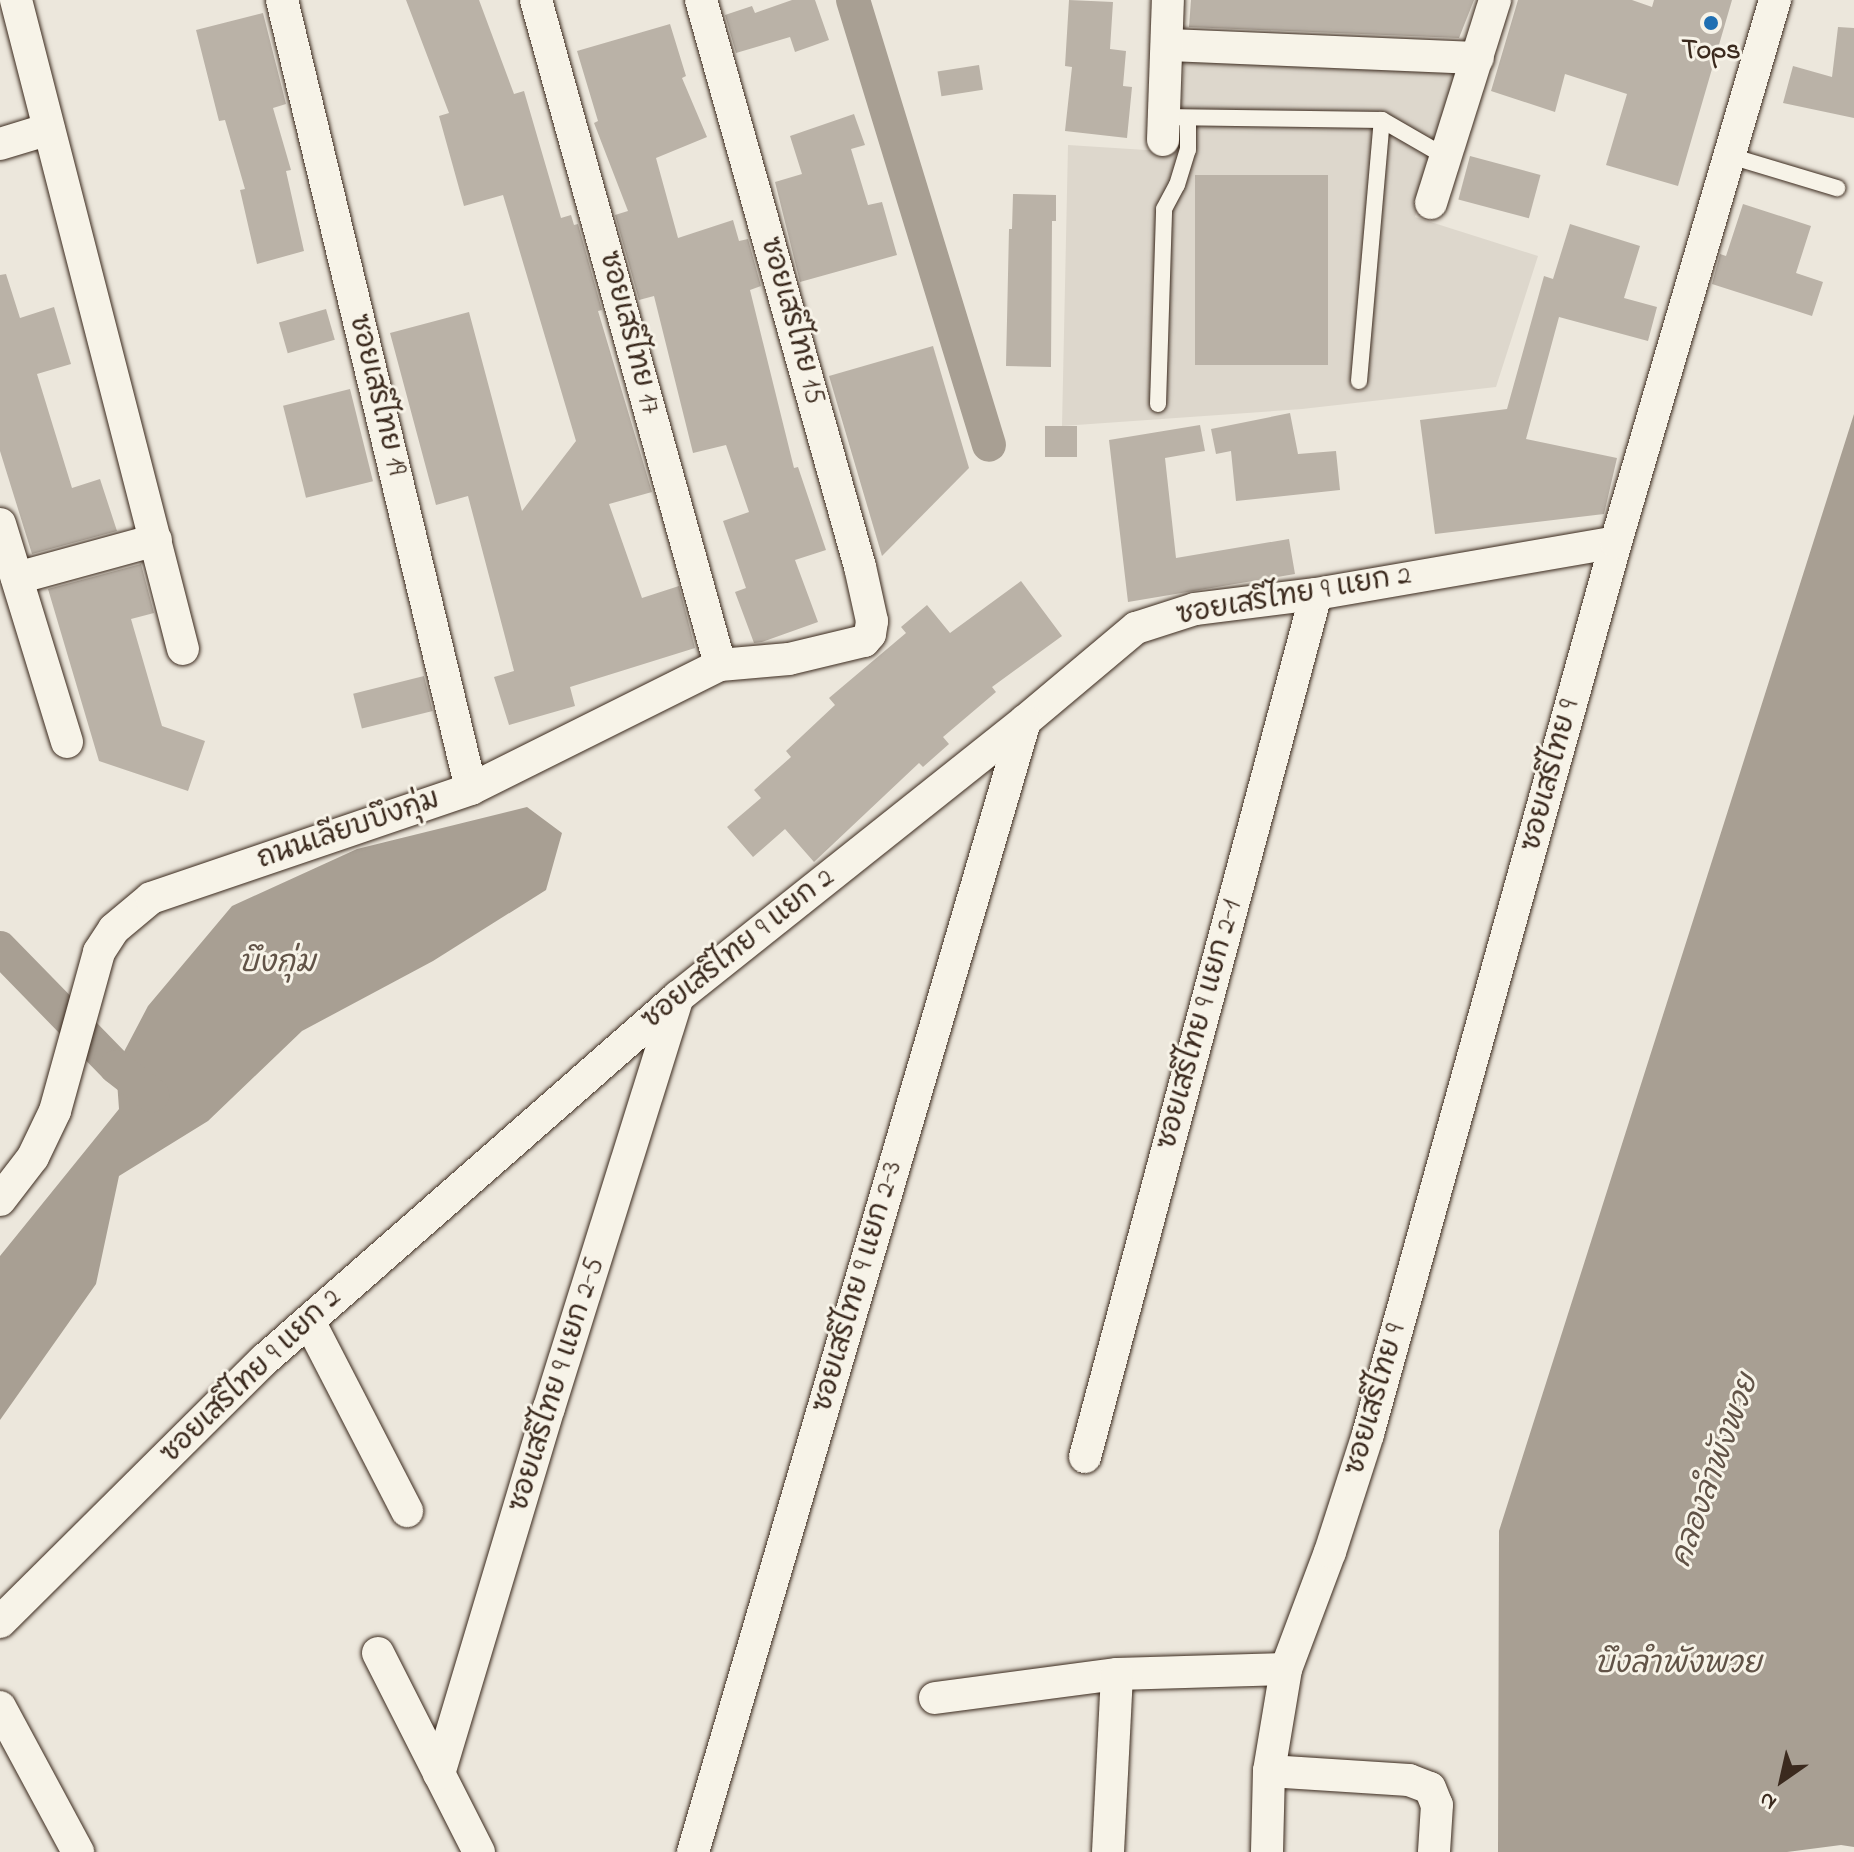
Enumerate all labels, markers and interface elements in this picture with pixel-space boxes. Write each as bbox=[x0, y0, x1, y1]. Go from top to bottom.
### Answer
marker: Tops bbox=[1702, 14, 1720, 32]
place label: Tops bbox=[1682, 35, 1740, 69]
street label: ซอยเสรีไทย 15 bbox=[751, 234, 831, 408]
street label: ซอยเสรีไทย 17 bbox=[590, 248, 666, 418]
street label: ซอยเสรีไทย 19 bbox=[340, 311, 412, 479]
street label: ซอยเสรีไทย 9 แยก 2 bbox=[1174, 560, 1414, 634]
street label: ซอยเสรีไทย 9 bbox=[1516, 697, 1588, 855]
street label: ถนนเลียบบึงกุ่ม bbox=[253, 784, 445, 878]
street label: ซอยเสรีไทย 9 แยก 2 bbox=[636, 862, 842, 1038]
street label: ซอยเสรีไทย 9 แยก 2-1 bbox=[1152, 897, 1250, 1153]
water label: บึงกุ่ม bbox=[239, 946, 315, 982]
street label: ซอยเสรีไทย 9 แยก 2-3 bbox=[807, 1158, 911, 1416]
street label: ซอยเสรีไทย 9 แยก 2-5 bbox=[503, 1254, 613, 1516]
street label: ซอยเสรีไทย 9 แยก 2 bbox=[155, 1282, 349, 1472]
street label: ซอยเสรีไทย 9 bbox=[1339, 1321, 1415, 1479]
water label: คลองลำพังพวย bbox=[1664, 1370, 1768, 1572]
water label: บึงลำพังพวย bbox=[1594, 1647, 1762, 1683]
north arrow bbox=[1742, 1740, 1822, 1820]
text: N bbox=[1753, 1782, 1784, 1817]

